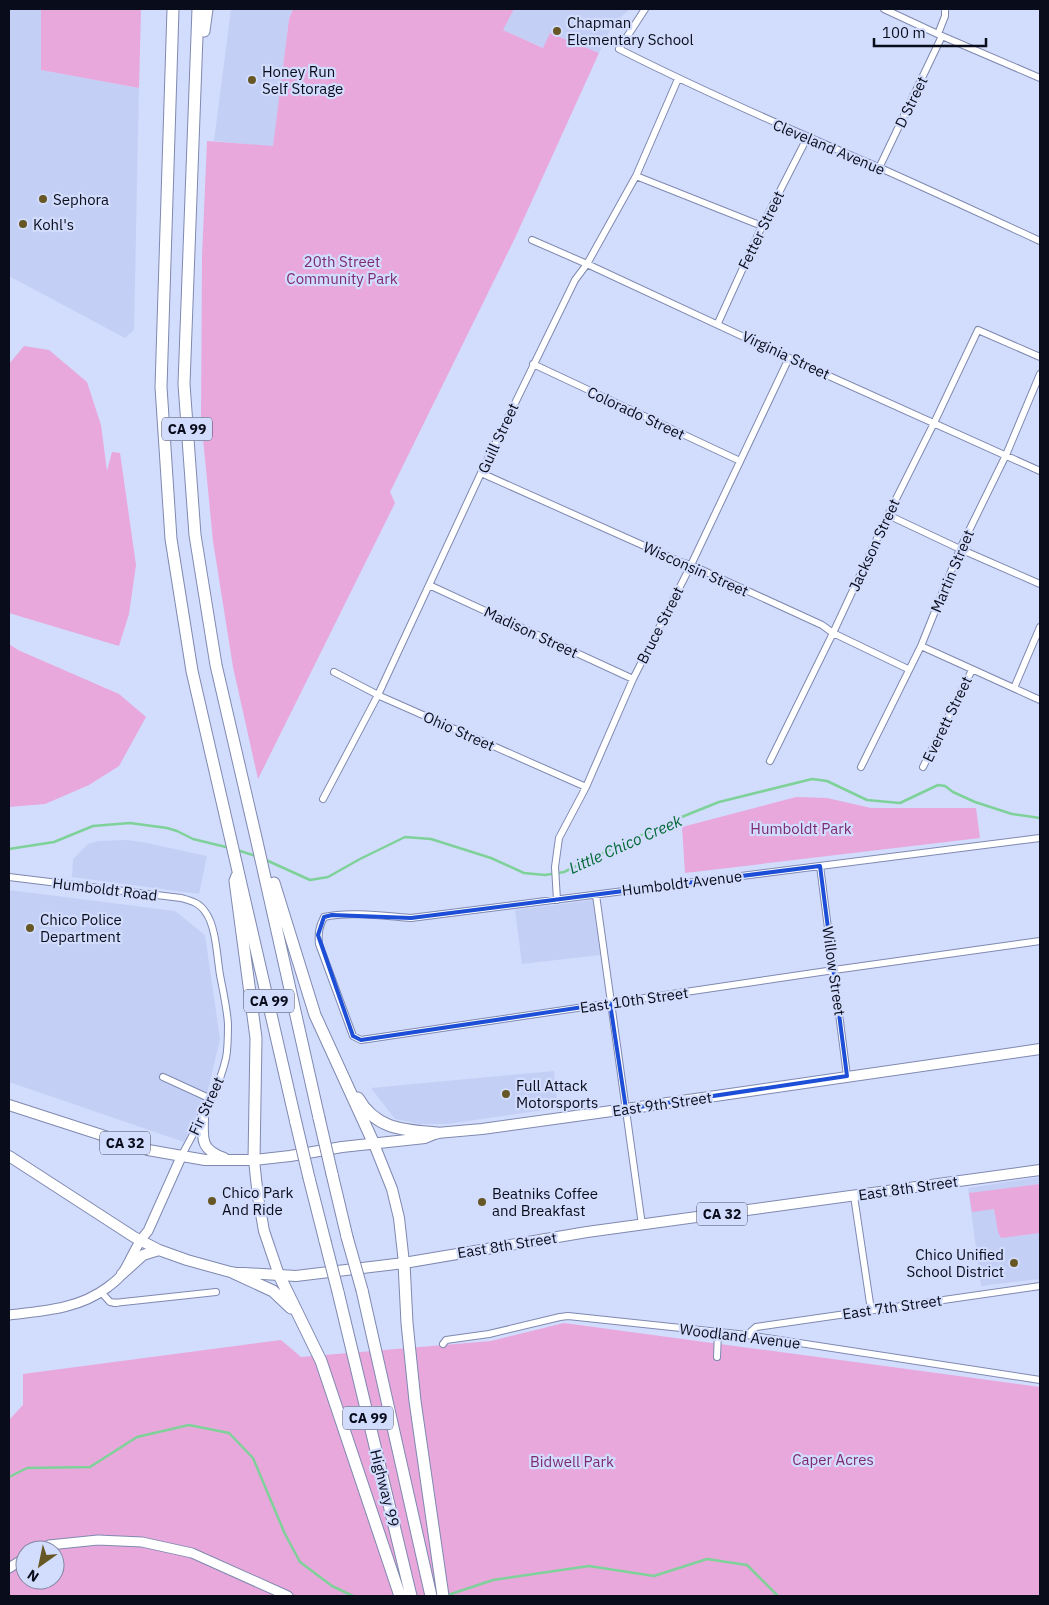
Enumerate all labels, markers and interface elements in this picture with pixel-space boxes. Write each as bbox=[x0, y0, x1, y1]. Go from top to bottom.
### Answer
place label: Chapman Elementary School bbox=[567, 13, 694, 49]
scale bar bbox=[874, 15, 986, 47]
text: 100 m bbox=[882, 23, 926, 42]
marker: Chapman Elementary School bbox=[551, 25, 563, 37]
place label: Honey Run Self Storage bbox=[262, 62, 343, 98]
street label: D Street bbox=[890, 73, 932, 131]
marker: Honey Run Self Storage bbox=[246, 74, 258, 86]
street label: Cleveland Avenue bbox=[770, 115, 888, 179]
street label: Fetter Street bbox=[734, 188, 788, 272]
place label: Sephora bbox=[53, 190, 109, 209]
marker: Sephora bbox=[37, 193, 49, 205]
place label: Kohl's bbox=[33, 215, 74, 234]
marker: Kohl's bbox=[17, 218, 29, 230]
park label: 20th Street Community Park bbox=[286, 252, 398, 288]
street label: Virginia Street bbox=[739, 326, 833, 384]
street label: Colorado Street bbox=[584, 382, 688, 444]
street label: Guill Street bbox=[473, 400, 523, 476]
road number: CA 99 bbox=[162, 418, 212, 440]
street label: Jackson Street bbox=[844, 496, 904, 594]
street label: Martin Street bbox=[926, 527, 978, 615]
street label: Wisconsin Street bbox=[640, 537, 752, 601]
street label: Bruce Street bbox=[632, 583, 688, 667]
street label: Madison Street bbox=[481, 602, 581, 662]
street label: Everett Street bbox=[918, 673, 976, 765]
street label: Ohio Street bbox=[420, 707, 498, 755]
water label: Little Chico Creek bbox=[565, 810, 685, 878]
park label: Humboldt Park bbox=[750, 819, 852, 838]
street label: Humboldt Avenue bbox=[621, 866, 743, 900]
street label: Humboldt Road bbox=[52, 873, 158, 905]
place label: Chico Police Department bbox=[40, 910, 122, 946]
marker: Chico Police Department bbox=[24, 922, 36, 934]
street label: Willow Street bbox=[818, 925, 850, 1017]
street label: East 10th Street bbox=[579, 983, 689, 1017]
road number: CA 99 bbox=[244, 989, 294, 1012]
street label: Fir Street bbox=[184, 1074, 228, 1138]
place label: Full Attack Motorsports bbox=[516, 1076, 598, 1112]
marker: Full Attack Motorsports bbox=[500, 1088, 512, 1100]
street label: East 9th Street bbox=[611, 1088, 713, 1120]
road number: CA 32 bbox=[100, 1132, 150, 1154]
street label: East 8th Street bbox=[857, 1172, 959, 1204]
place label: Chico Park And Ride bbox=[222, 1183, 293, 1219]
place label: Beatniks Coffee and Breakfast bbox=[492, 1184, 598, 1220]
marker: Chico Park And Ride bbox=[206, 1195, 218, 1207]
marker: Beatniks Coffee and Breakfast bbox=[476, 1196, 488, 1208]
road number: CA 32 bbox=[697, 1202, 747, 1226]
street label: East 8th Street bbox=[456, 1228, 558, 1262]
place label: Chico Unified School District bbox=[906, 1245, 1004, 1281]
marker: Chico Unified School District bbox=[1008, 1257, 1020, 1269]
street label: East 7th Street bbox=[841, 1291, 943, 1323]
street label: Woodland Avenue bbox=[679, 1319, 801, 1353]
road number: CA 99 bbox=[343, 1406, 393, 1430]
street label: Highway 99 bbox=[366, 1447, 404, 1529]
park label: Caper Acres bbox=[792, 1450, 874, 1469]
park label: Bidwell Park bbox=[530, 1452, 614, 1471]
north arrow bbox=[15, 1540, 65, 1590]
text: N bbox=[24, 1566, 42, 1586]

